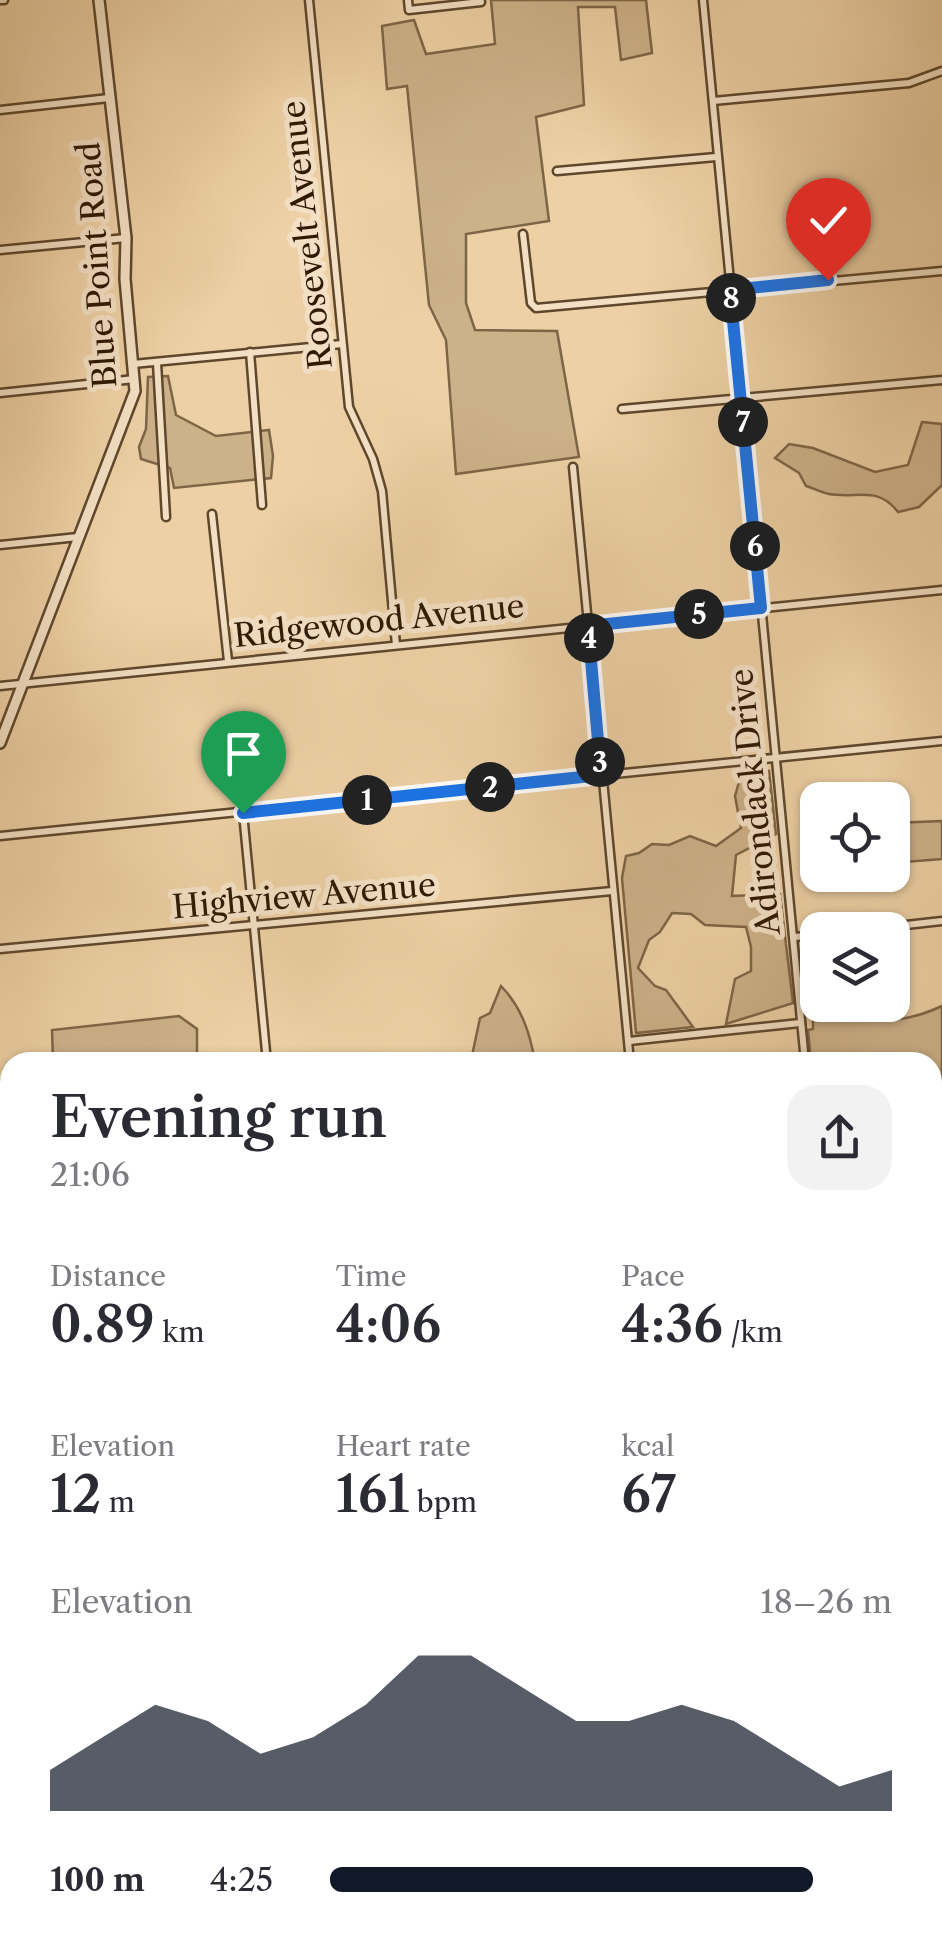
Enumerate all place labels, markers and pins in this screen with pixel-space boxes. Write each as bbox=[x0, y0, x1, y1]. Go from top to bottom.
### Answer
pin bbox=[786, 178, 871, 281]
pin: 8 bbox=[706, 273, 756, 323]
pin: 7 bbox=[718, 397, 768, 447]
pin: 6 bbox=[730, 521, 780, 571]
pin: 5 bbox=[674, 589, 724, 639]
pin: 4 bbox=[564, 613, 614, 663]
pin bbox=[201, 711, 286, 814]
pin: 3 bbox=[575, 737, 625, 787]
pin: 2 bbox=[465, 762, 515, 812]
pin: 1 bbox=[342, 775, 392, 825]

